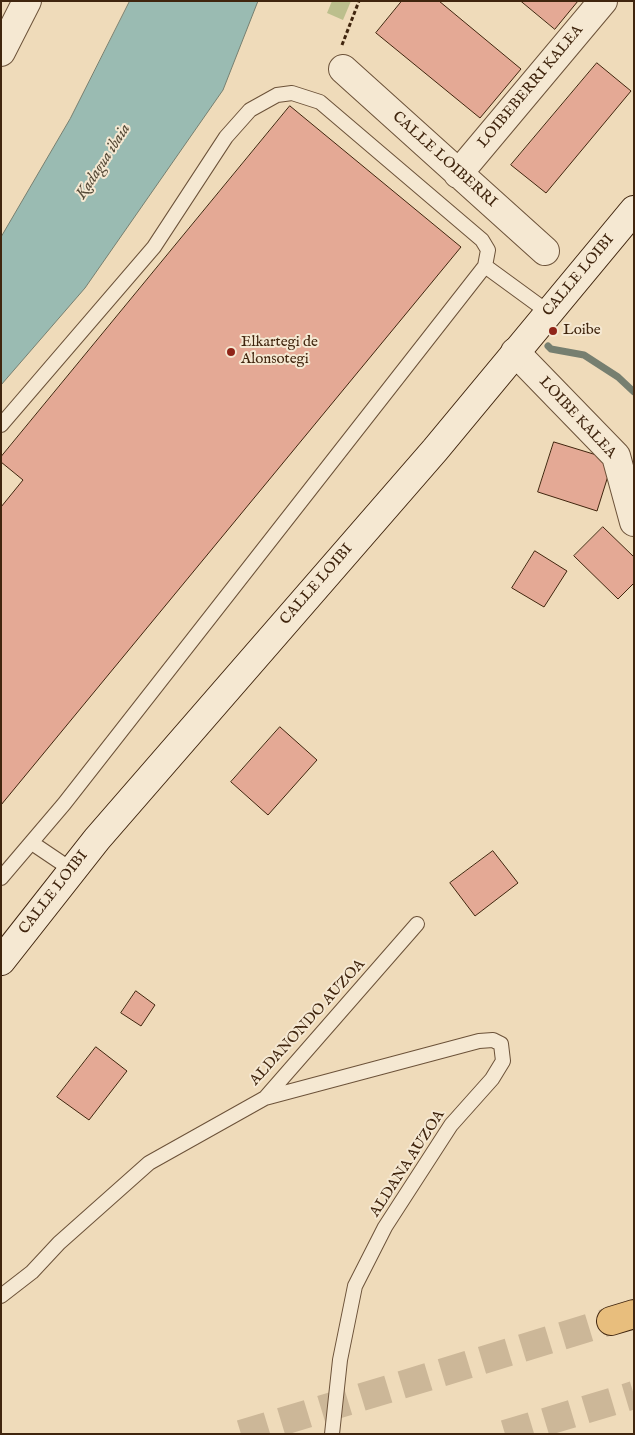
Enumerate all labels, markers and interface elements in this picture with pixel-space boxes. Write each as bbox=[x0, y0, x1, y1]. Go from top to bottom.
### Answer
street label: LOIBEBERRI KALEA bbox=[474, 22, 588, 152]
street label: CALLE LOIBERRI bbox=[388, 108, 500, 212]
water label: Kadagua ibaia bbox=[73, 121, 135, 203]
street label: CALLE LOIBI bbox=[539, 231, 619, 321]
place label: Loibe bbox=[563, 322, 601, 340]
marker: Loibe bbox=[547, 325, 559, 337]
place label: Elkartegi de Alonsotegi bbox=[241, 334, 318, 369]
marker: Elkartegi de Alonsotegi bbox=[225, 346, 237, 358]
street label: LOIBE KALEA bbox=[535, 373, 619, 463]
street label: CALLE LOIBI bbox=[277, 541, 357, 629]
street label: CALLE LOIBI bbox=[16, 847, 92, 939]
street label: ALDANONDO AUZOA bbox=[247, 956, 369, 1090]
street label: ALDANA AUZOA bbox=[367, 1107, 449, 1221]

